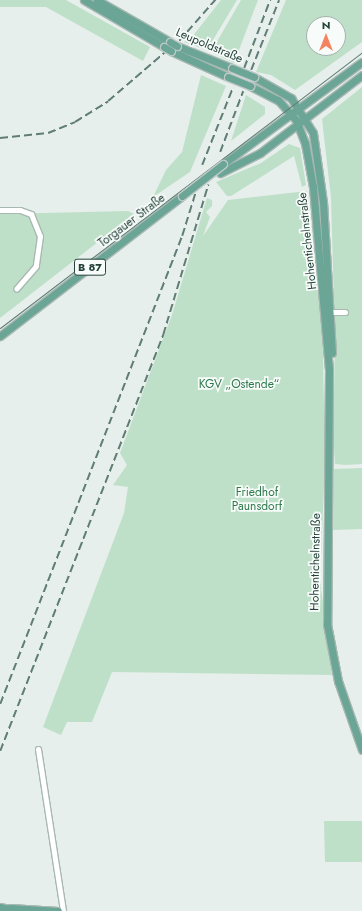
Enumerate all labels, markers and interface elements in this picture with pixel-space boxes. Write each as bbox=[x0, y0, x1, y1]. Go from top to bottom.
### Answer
north arrow bbox=[306, 16, 346, 56]
text: N bbox=[322, 17, 330, 33]
street label: Leupoldstraße bbox=[173, 25, 245, 67]
street label: Torgauer Straße bbox=[96, 191, 168, 251]
street label: Hohentichelnstraße bbox=[296, 192, 320, 290]
road number: B 87 bbox=[74, 258, 106, 276]
park label: KGV „Ostende“ bbox=[199, 378, 279, 392]
park label: Friedhof Paunsdorf bbox=[232, 486, 282, 514]
street label: Hohentichelnstraße bbox=[308, 513, 324, 611]

